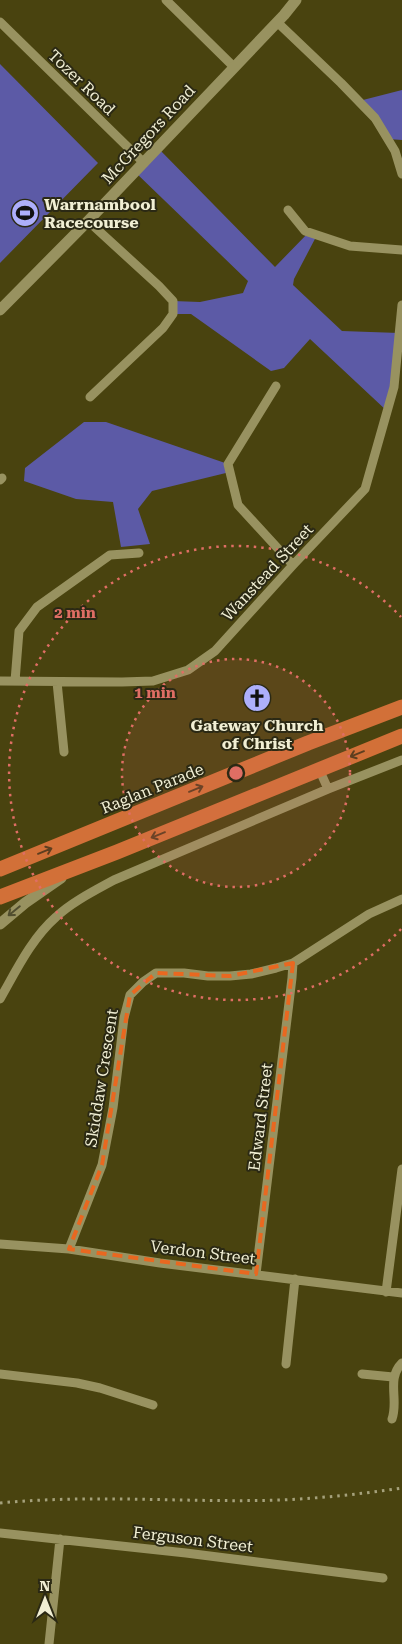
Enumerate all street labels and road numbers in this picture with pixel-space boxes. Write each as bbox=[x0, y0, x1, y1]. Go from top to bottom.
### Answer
street label: Tozer Road bbox=[44, 46, 119, 119]
street label: McGregors Road bbox=[98, 81, 199, 188]
street label: Wanstead Street bbox=[218, 520, 317, 625]
street label: Raglan Parade bbox=[98, 759, 207, 818]
street label: Skiddaw Crescent bbox=[81, 1008, 122, 1149]
street label: Edward Street bbox=[244, 1062, 277, 1172]
street label: Verdon Street bbox=[149, 1237, 257, 1268]
street label: Ferguson Street bbox=[132, 1523, 254, 1556]

